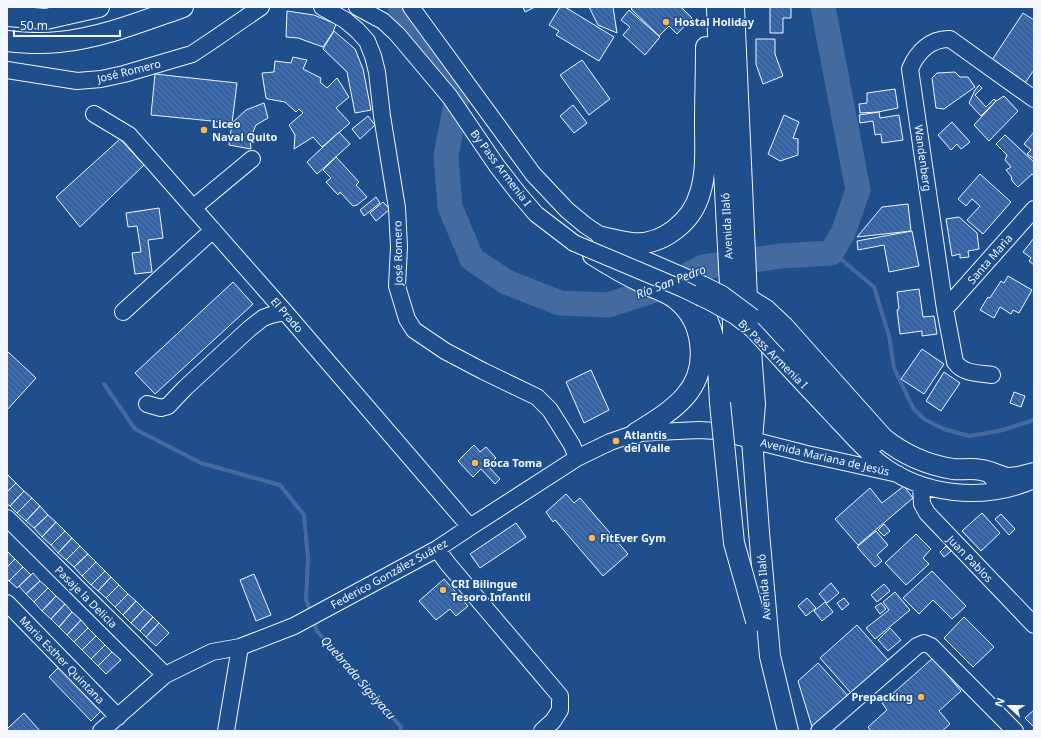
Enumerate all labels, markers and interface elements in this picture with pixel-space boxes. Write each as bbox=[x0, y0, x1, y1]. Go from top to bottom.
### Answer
scale bar bbox=[14, 12, 120, 38]
place label: Hostal Holiday bbox=[674, 14, 755, 29]
text: 50 m bbox=[20, 17, 48, 34]
marker: Hostal Holiday bbox=[661, 17, 671, 27]
street label: José Romero bbox=[95, 55, 163, 86]
place label: Liceo Naval Quito bbox=[212, 116, 277, 144]
street label: Wandenberg bbox=[911, 124, 936, 192]
marker: Liceo Naval Quito bbox=[199, 125, 209, 135]
street label: By Pass Armenia I bbox=[468, 126, 535, 209]
street label: Avenida Ilaló bbox=[717, 192, 736, 260]
street label: José Romero bbox=[389, 220, 406, 287]
street label: Santa Marìa bbox=[964, 230, 1016, 287]
water label: Río San Pedro bbox=[633, 260, 709, 303]
street label: El Prado bbox=[268, 294, 307, 336]
street label: By Pass Armenia I bbox=[735, 316, 811, 392]
place label: Atlantis del Valle bbox=[624, 427, 671, 455]
street label: Avenida Mariana de Jesús bbox=[759, 434, 891, 479]
marker: Atlantis del Valle bbox=[611, 436, 621, 446]
place label: Boca Toma bbox=[483, 455, 542, 470]
marker: Boca Toma bbox=[470, 458, 480, 468]
place label: FitEver Gym bbox=[600, 530, 666, 545]
street label: Juan Pablos bbox=[943, 531, 997, 585]
marker: FitEver Gym bbox=[587, 533, 597, 543]
street label: Federico González Suárez bbox=[328, 535, 450, 612]
street label: Avenida Ilaló bbox=[753, 553, 774, 621]
street label: Pasaje la Delicia bbox=[52, 562, 121, 631]
place label: CRI Bilingue Tesoro Infantil bbox=[451, 576, 531, 604]
marker: CRI Bilingue Tesoro Infantil bbox=[438, 585, 448, 595]
street label: Maria Esther Quintana bbox=[17, 613, 108, 707]
water label: Quebrada Sigsiyacu bbox=[317, 632, 400, 723]
north arrow bbox=[989, 686, 1029, 726]
place label: Prepacking bbox=[851, 689, 913, 704]
marker: Prepacking bbox=[916, 692, 926, 702]
text: N bbox=[991, 695, 1008, 709]

